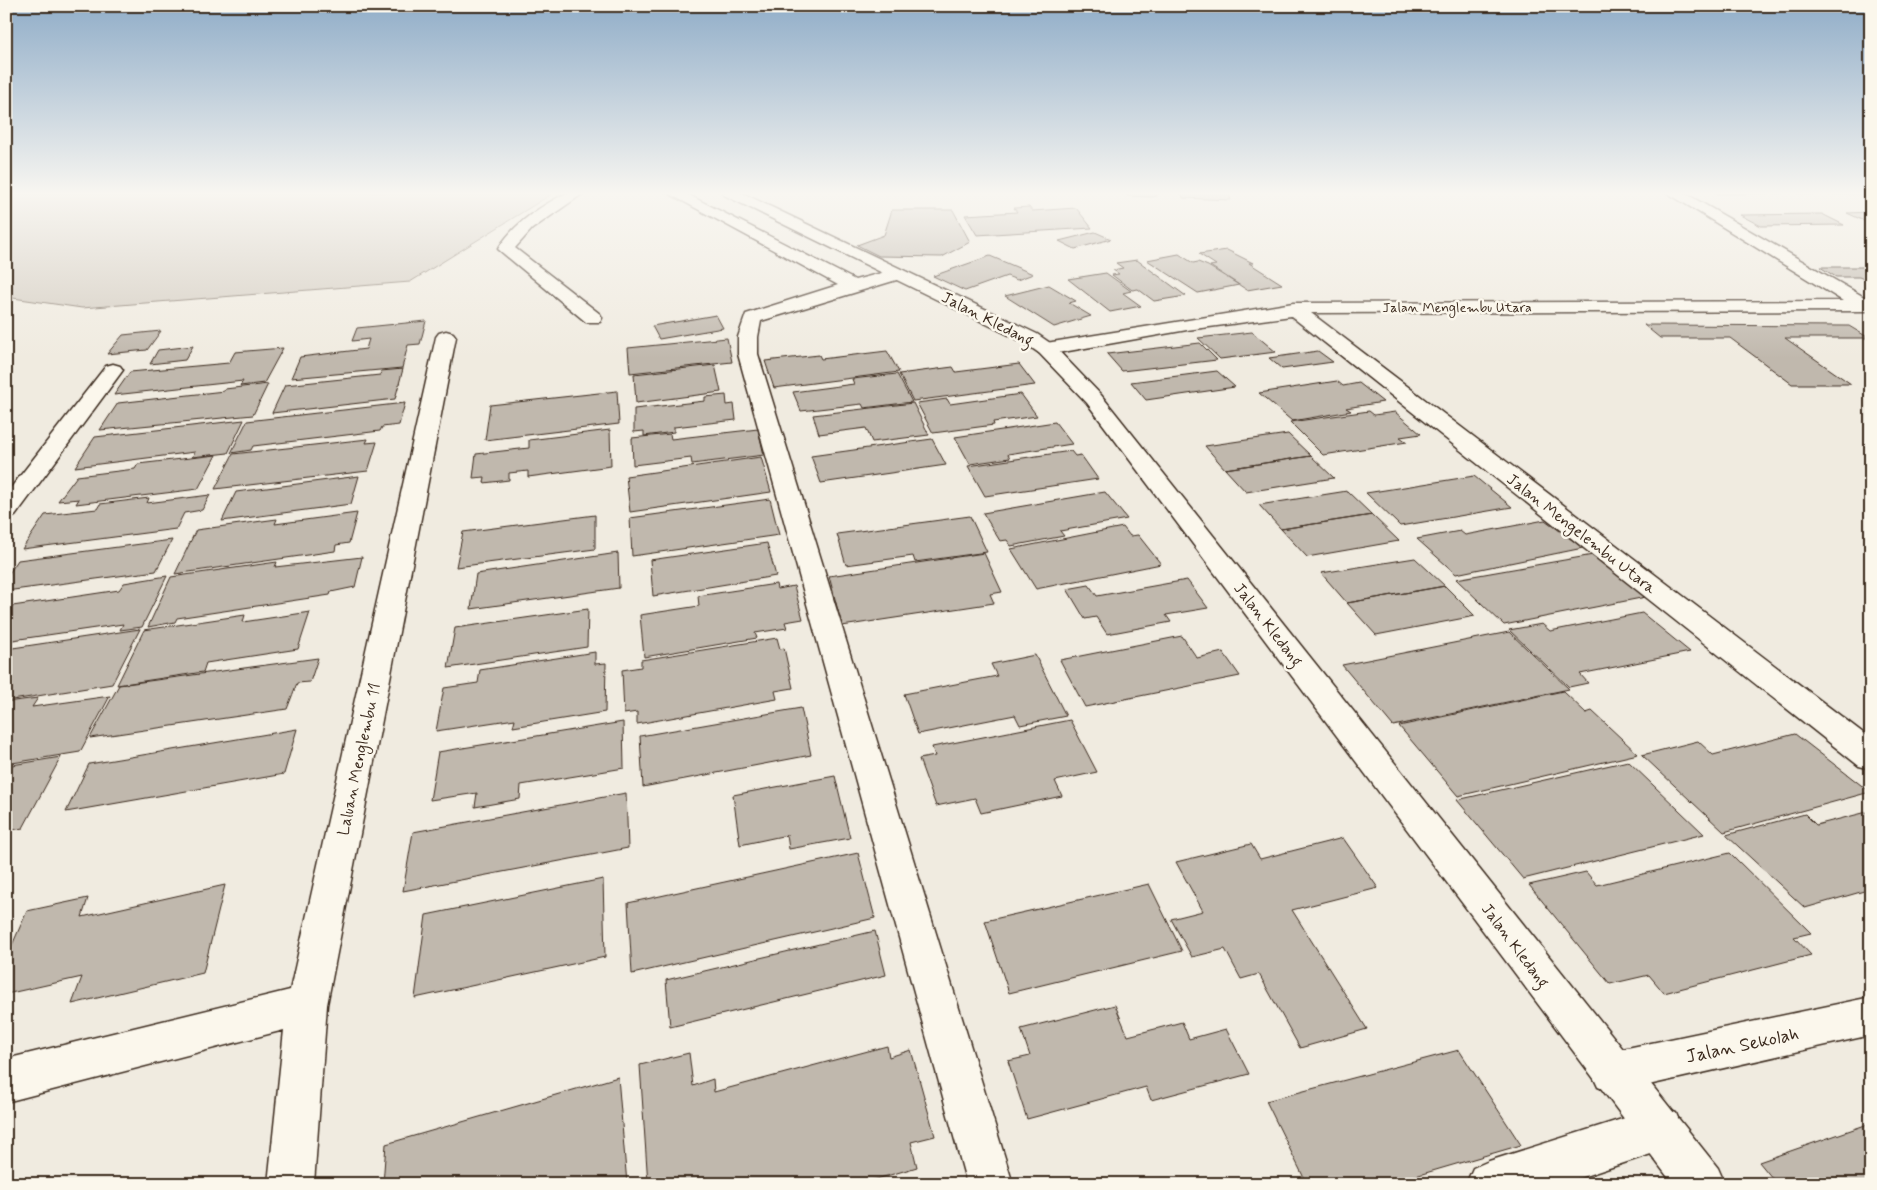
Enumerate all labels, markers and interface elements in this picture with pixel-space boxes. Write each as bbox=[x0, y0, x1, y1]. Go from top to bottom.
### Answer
street label: Jalan Kledang bbox=[937, 287, 1037, 352]
street label: Jalan Menglembu Utara bbox=[1382, 299, 1532, 318]
street label: Jalan Mengelembu Utara bbox=[1502, 469, 1660, 600]
street label: Jalan Kledang bbox=[1228, 579, 1307, 672]
street label: Laluan Menglembu 11 bbox=[333, 681, 387, 838]
street label: Jalan Kledang bbox=[1475, 899, 1553, 993]
street label: Jalan Sekolah bbox=[1683, 1021, 1801, 1070]

